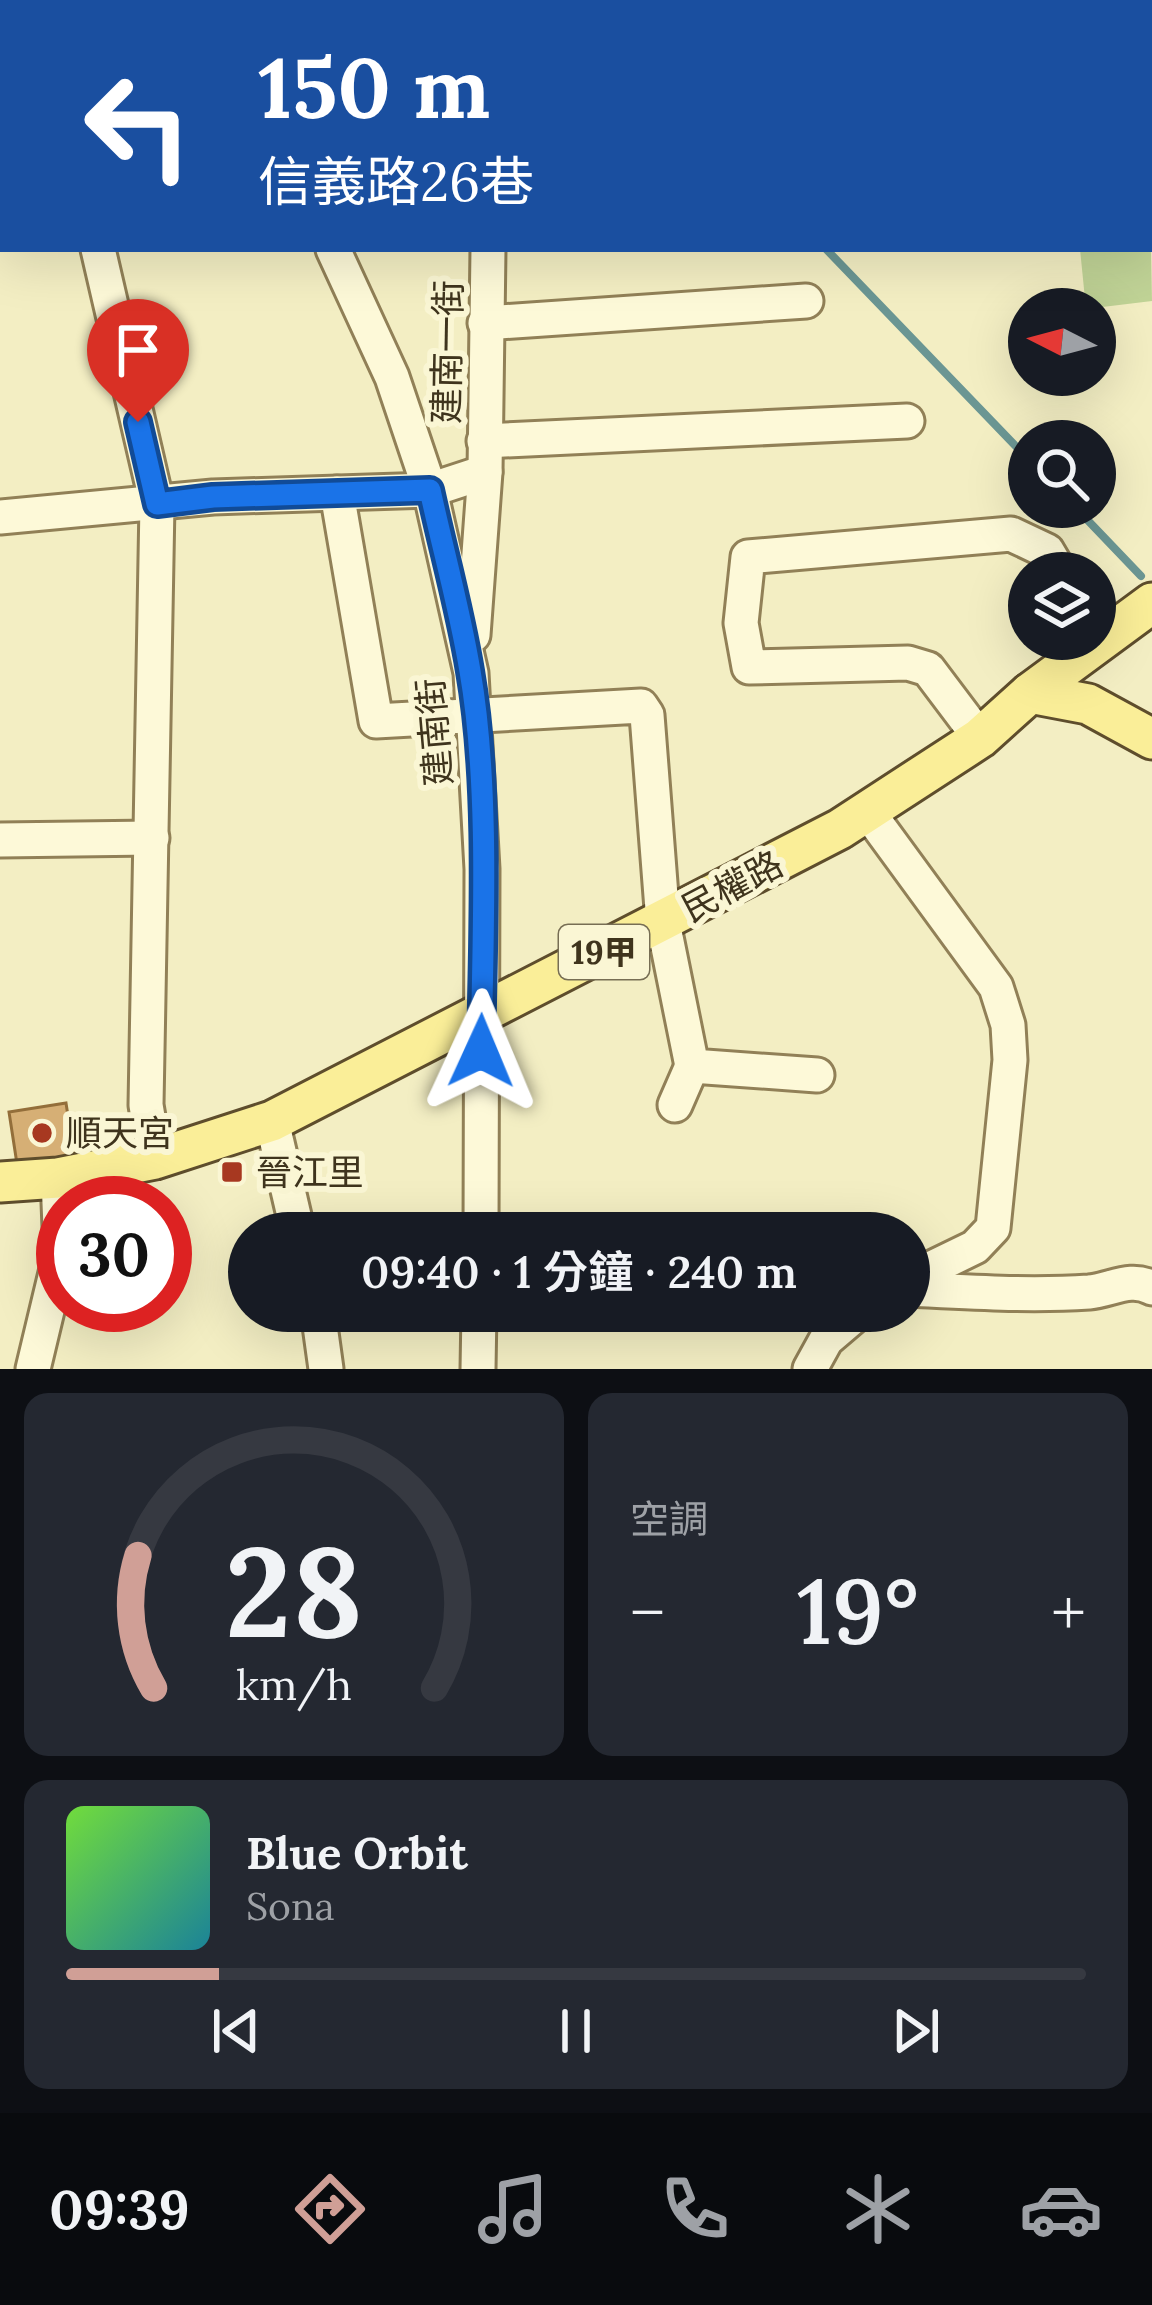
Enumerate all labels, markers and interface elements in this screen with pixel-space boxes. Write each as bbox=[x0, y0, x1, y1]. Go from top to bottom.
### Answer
text: 150 m bbox=[258, 33, 490, 141]
icon: left bbox=[60, 48, 216, 204]
text: 信義路26巷 bbox=[258, 147, 534, 216]
street label: 建南一街 bbox=[423, 280, 471, 424]
north arrow bbox=[1008, 288, 1116, 396]
map controls bbox=[1008, 288, 1116, 660]
pin bbox=[87, 299, 189, 422]
icon: arrive bbox=[105, 317, 171, 383]
button: search bbox=[1008, 420, 1116, 528]
button: layers bbox=[1008, 552, 1116, 660]
street label: 建南街 bbox=[406, 676, 462, 788]
street label: 民權路 bbox=[674, 840, 790, 932]
road number: 19甲 bbox=[559, 925, 649, 979]
position arrow bbox=[418, 988, 544, 1114]
place label: 順天宮 bbox=[66, 1110, 174, 1156]
marker: 順天宮 bbox=[29, 1120, 55, 1146]
place label: 晉江里 bbox=[256, 1149, 364, 1195]
marker: 晉江里 bbox=[219, 1159, 245, 1185]
speed limit sign: 30 bbox=[36, 1176, 192, 1332]
text: 09:40 · 1 分鐘 · 240 m bbox=[361, 1243, 797, 1300]
text: 空調 bbox=[630, 1494, 708, 1544]
text: 28 bbox=[225, 1511, 363, 1671]
text: 19° bbox=[797, 1553, 919, 1669]
text: − bbox=[630, 1570, 665, 1654]
text: + bbox=[1051, 1570, 1086, 1654]
text: km/h bbox=[236, 1656, 352, 1711]
text: Blue Orbit bbox=[246, 1824, 468, 1881]
text: Sona bbox=[246, 1881, 335, 1931]
icon: previous bbox=[203, 1998, 269, 2064]
icon: pause bbox=[543, 1998, 609, 2064]
icon: next bbox=[883, 1998, 949, 2064]
icon: directions bbox=[288, 2167, 372, 2251]
icon: music bbox=[471, 2167, 555, 2251]
icon: phone bbox=[653, 2167, 737, 2251]
icon: climate bbox=[836, 2167, 920, 2251]
icon: car bbox=[1019, 2167, 1103, 2251]
text: 09:39 bbox=[49, 2175, 190, 2244]

